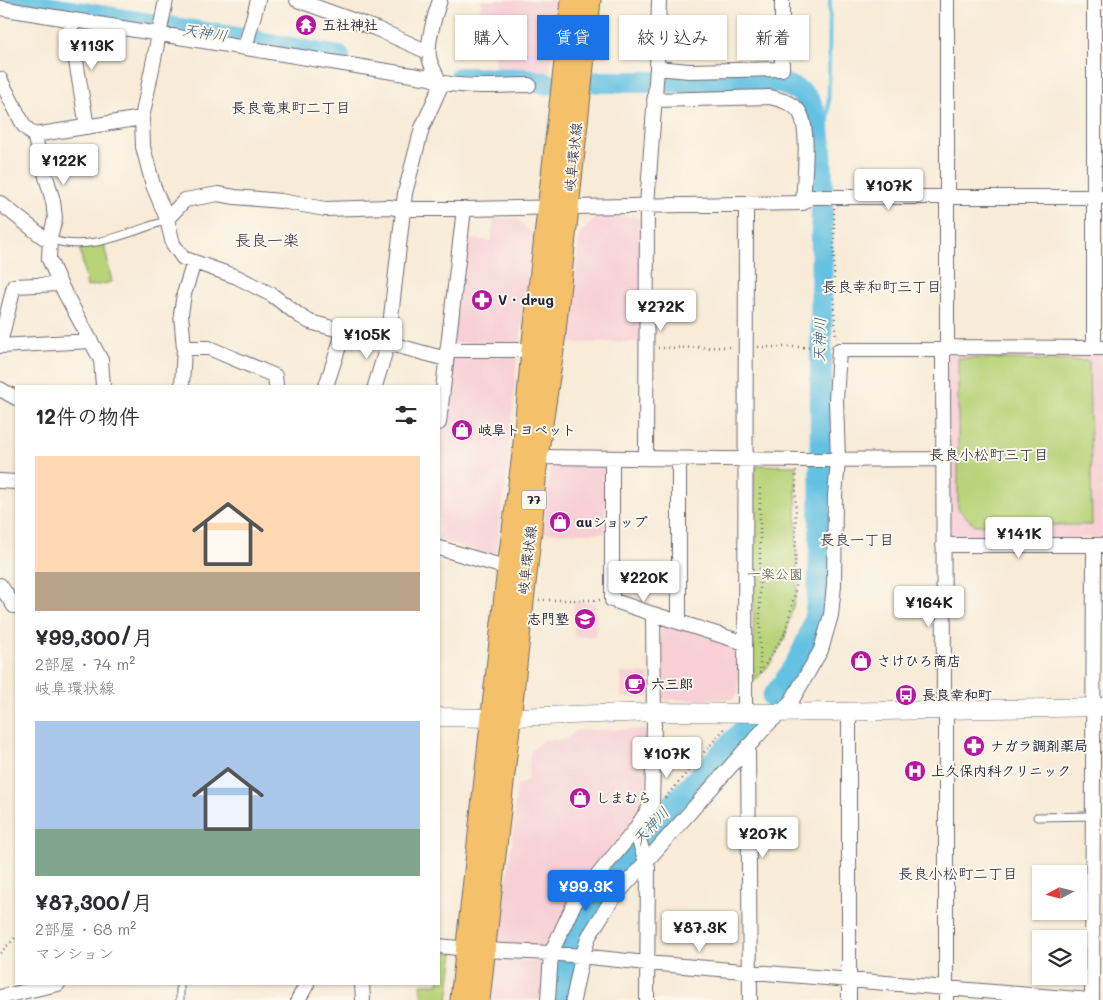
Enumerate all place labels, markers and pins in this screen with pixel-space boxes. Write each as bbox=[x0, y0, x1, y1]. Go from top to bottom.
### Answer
temple icon: 五社神社 bbox=[294, 13, 318, 37]
place label: 五社神社 bbox=[322, 15, 378, 34]
pin: ¥113K bbox=[57, 28, 127, 71]
pin: ¥122K bbox=[29, 144, 99, 186]
pin: ¥107K bbox=[854, 168, 924, 211]
pharmacy icon: V・drug bbox=[470, 288, 494, 312]
place label: V・drug bbox=[498, 290, 554, 309]
pin: ¥272K bbox=[626, 290, 696, 332]
pin: ¥105K bbox=[332, 318, 402, 360]
shop icon: 岐阜トヨペット bbox=[450, 418, 474, 442]
place label: 岐阜トヨペット bbox=[478, 420, 576, 439]
shop icon: auショップ bbox=[548, 510, 572, 534]
place label: auショップ bbox=[576, 512, 648, 531]
pin: ¥141K bbox=[984, 516, 1054, 559]
pin: ¥220K bbox=[609, 560, 679, 603]
pin: ¥164K bbox=[894, 586, 964, 628]
school or university icon: 志門塾 bbox=[573, 607, 597, 631]
place label: 志門塾 bbox=[527, 609, 569, 628]
shop icon: さけひろ商店 bbox=[849, 649, 873, 673]
place label: さけひろ商店 bbox=[877, 651, 961, 670]
cafe icon: 六三郎 bbox=[623, 672, 647, 696]
place label: 六三郎 bbox=[651, 674, 693, 693]
bus stop icon: 長良幸和町 bbox=[894, 683, 918, 707]
place label: 長良幸和町 bbox=[922, 685, 992, 704]
pharmacy icon: ナガラ調剤薬局 bbox=[962, 734, 986, 758]
pin: ¥107K bbox=[632, 736, 702, 779]
place label: ナガラ調剤薬局 bbox=[990, 736, 1088, 755]
hospital icon: 上久保内科クリニック bbox=[903, 759, 927, 783]
place label: 上久保内科クリニック bbox=[931, 761, 1071, 780]
shop icon: しまむら bbox=[568, 786, 592, 810]
place label: しまむら bbox=[596, 788, 652, 807]
pin: ¥207K bbox=[728, 816, 798, 859]
pin: ¥99.3K bbox=[545, 870, 627, 912]
pin: ¥87.3K bbox=[659, 910, 741, 953]

